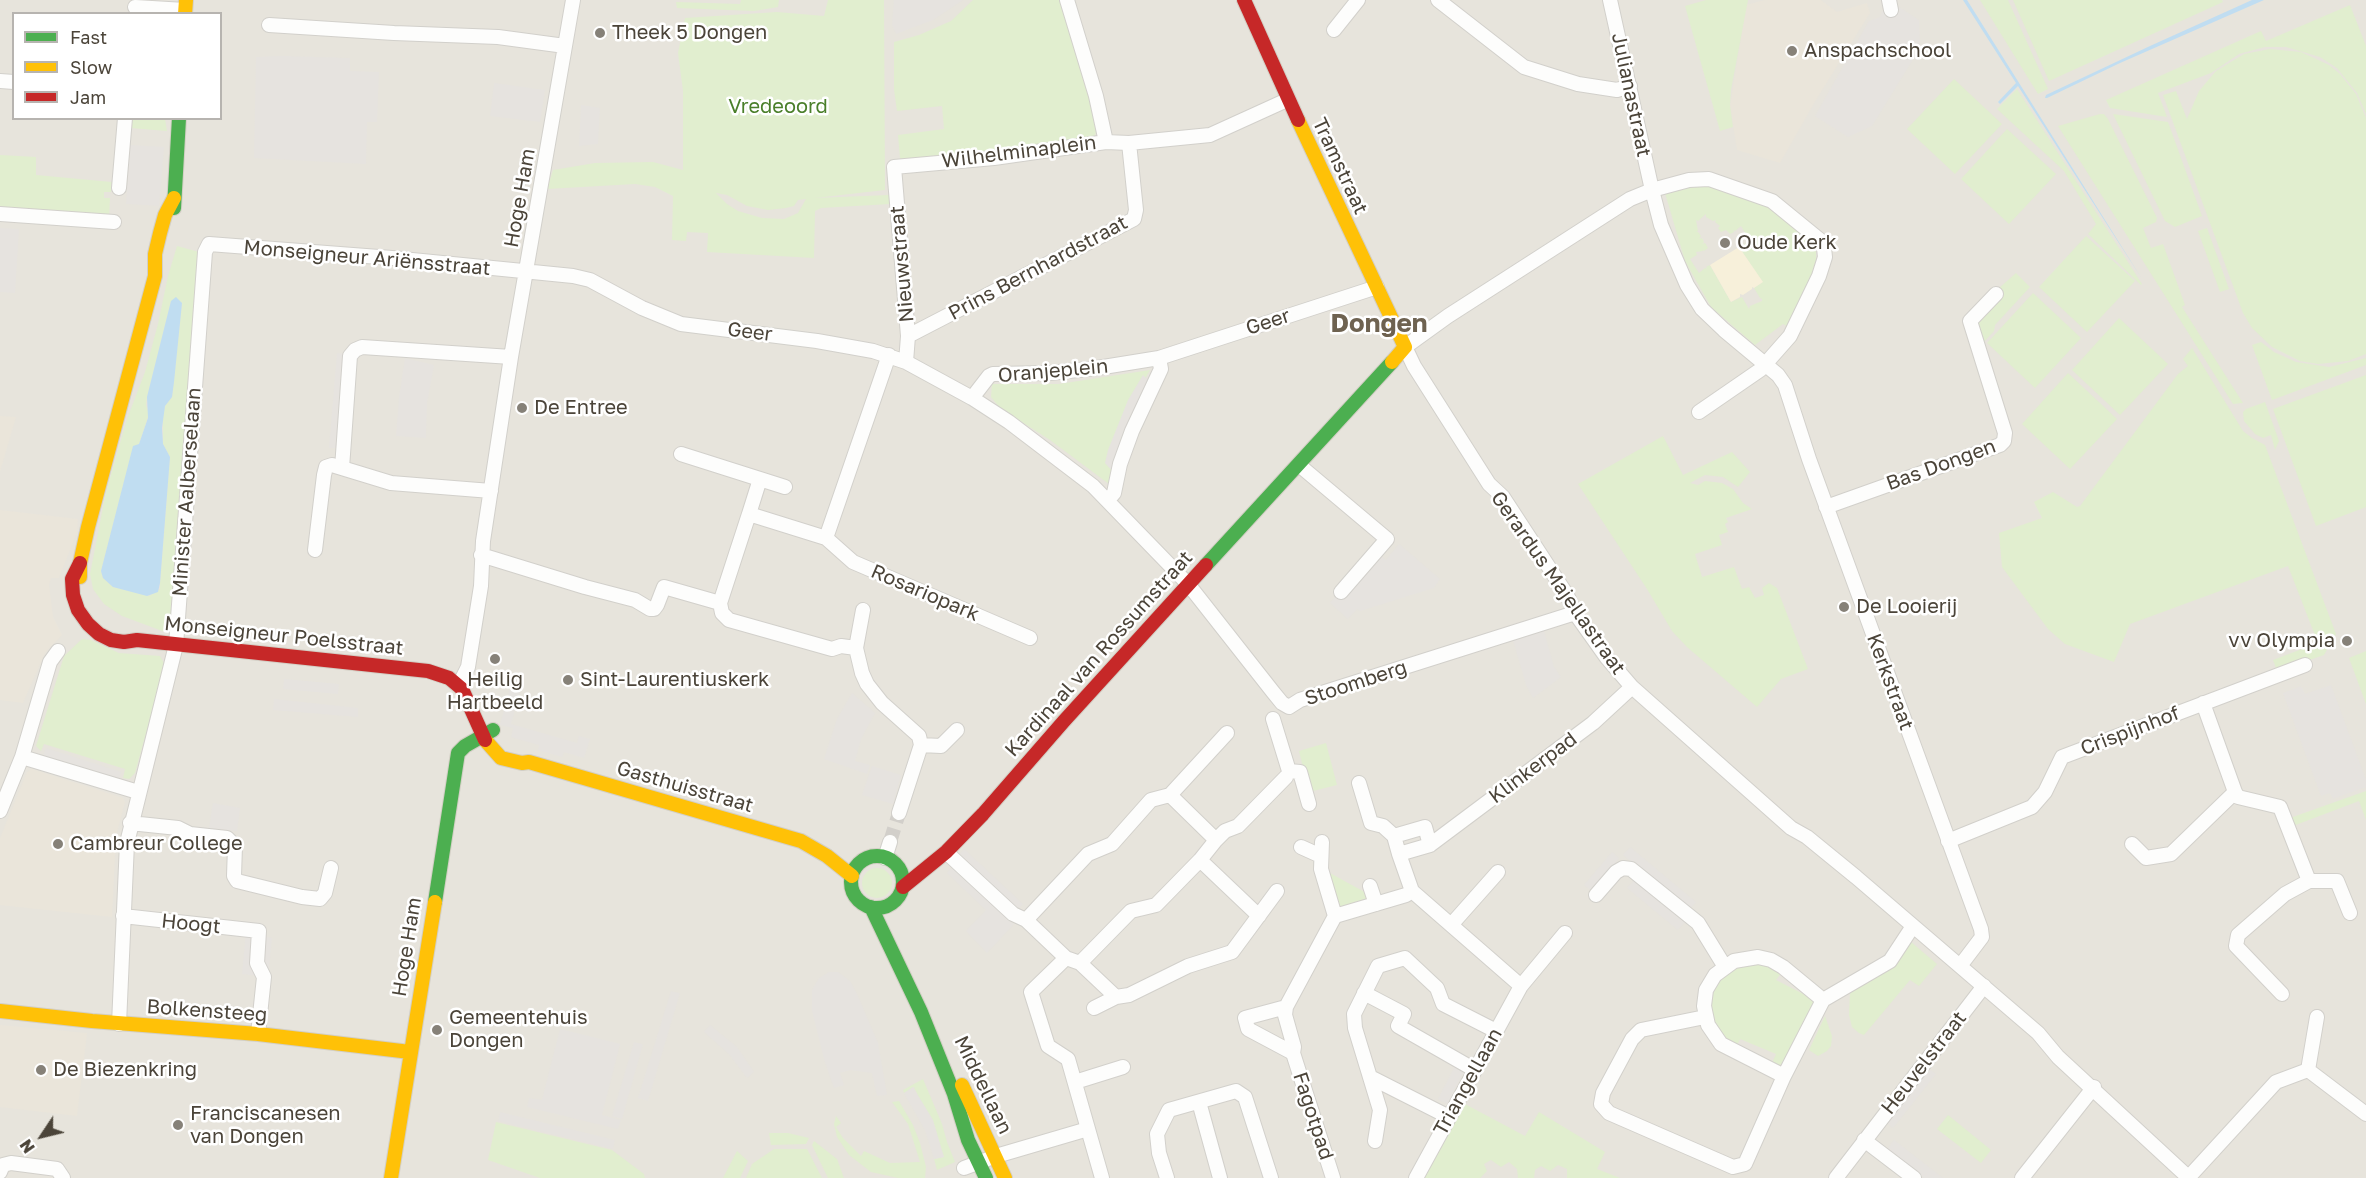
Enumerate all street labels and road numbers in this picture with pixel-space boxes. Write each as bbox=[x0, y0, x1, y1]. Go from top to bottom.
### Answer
street label: Julianastraat bbox=[1606, 31, 1656, 159]
street label: Tramstraat bbox=[1307, 114, 1373, 218]
street label: Wilhelminaplein bbox=[940, 131, 1098, 173]
street label: Hoge Ham bbox=[499, 147, 541, 249]
street label: Nieuwstraat bbox=[885, 205, 919, 323]
street label: Prins Bernhardstraat bbox=[944, 211, 1132, 325]
street label: Monseigneur Ariënsstraat bbox=[243, 235, 491, 281]
street label: Geer bbox=[1243, 304, 1293, 340]
street label: Geer bbox=[726, 317, 774, 347]
street label: Oranjeplein bbox=[997, 354, 1109, 388]
street label: Minister Aalberselaan bbox=[168, 387, 206, 597]
street label: Bas Dongen bbox=[1883, 434, 1999, 496]
street label: Gerardus Majellastraat bbox=[1486, 487, 1630, 679]
street label: Kardinaal van Rossumstraat bbox=[1000, 546, 1198, 762]
street label: Rosariopark bbox=[867, 559, 983, 627]
street label: Monseigneur Poelsstraat bbox=[163, 612, 405, 660]
street label: Kerkstraat bbox=[1862, 631, 1918, 733]
street label: Stoomberg bbox=[1302, 655, 1410, 711]
street label: Crispijnhof bbox=[2077, 701, 2183, 761]
street label: Klinkerpad bbox=[1484, 727, 1582, 809]
street label: Gasthuisstraat bbox=[614, 756, 756, 818]
street label: Hoge Ham bbox=[387, 896, 427, 998]
street label: Hoogt bbox=[160, 909, 222, 939]
street label: Bolkensteeg bbox=[146, 995, 268, 1027]
street label: Heuvelstraat bbox=[1876, 1007, 1972, 1119]
street label: Triangellaan bbox=[1429, 1024, 1507, 1140]
street label: Middellaan bbox=[949, 1032, 1017, 1138]
street label: Fagotpad bbox=[1288, 1069, 1338, 1163]

